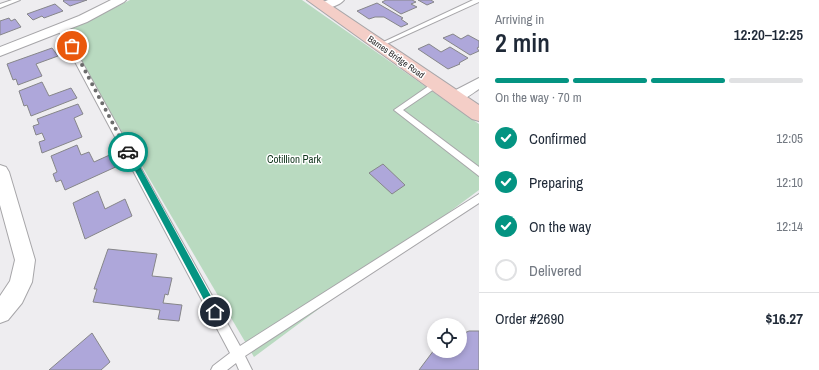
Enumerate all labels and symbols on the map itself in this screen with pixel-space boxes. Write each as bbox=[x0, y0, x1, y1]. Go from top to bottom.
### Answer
pin bbox=[55, 29, 89, 63]
street label: Barnes Bridge Road bbox=[365, 33, 427, 81]
courier bbox=[108, 132, 148, 172]
park label: Cotillion Park bbox=[267, 152, 322, 166]
pin bbox=[198, 295, 232, 329]

